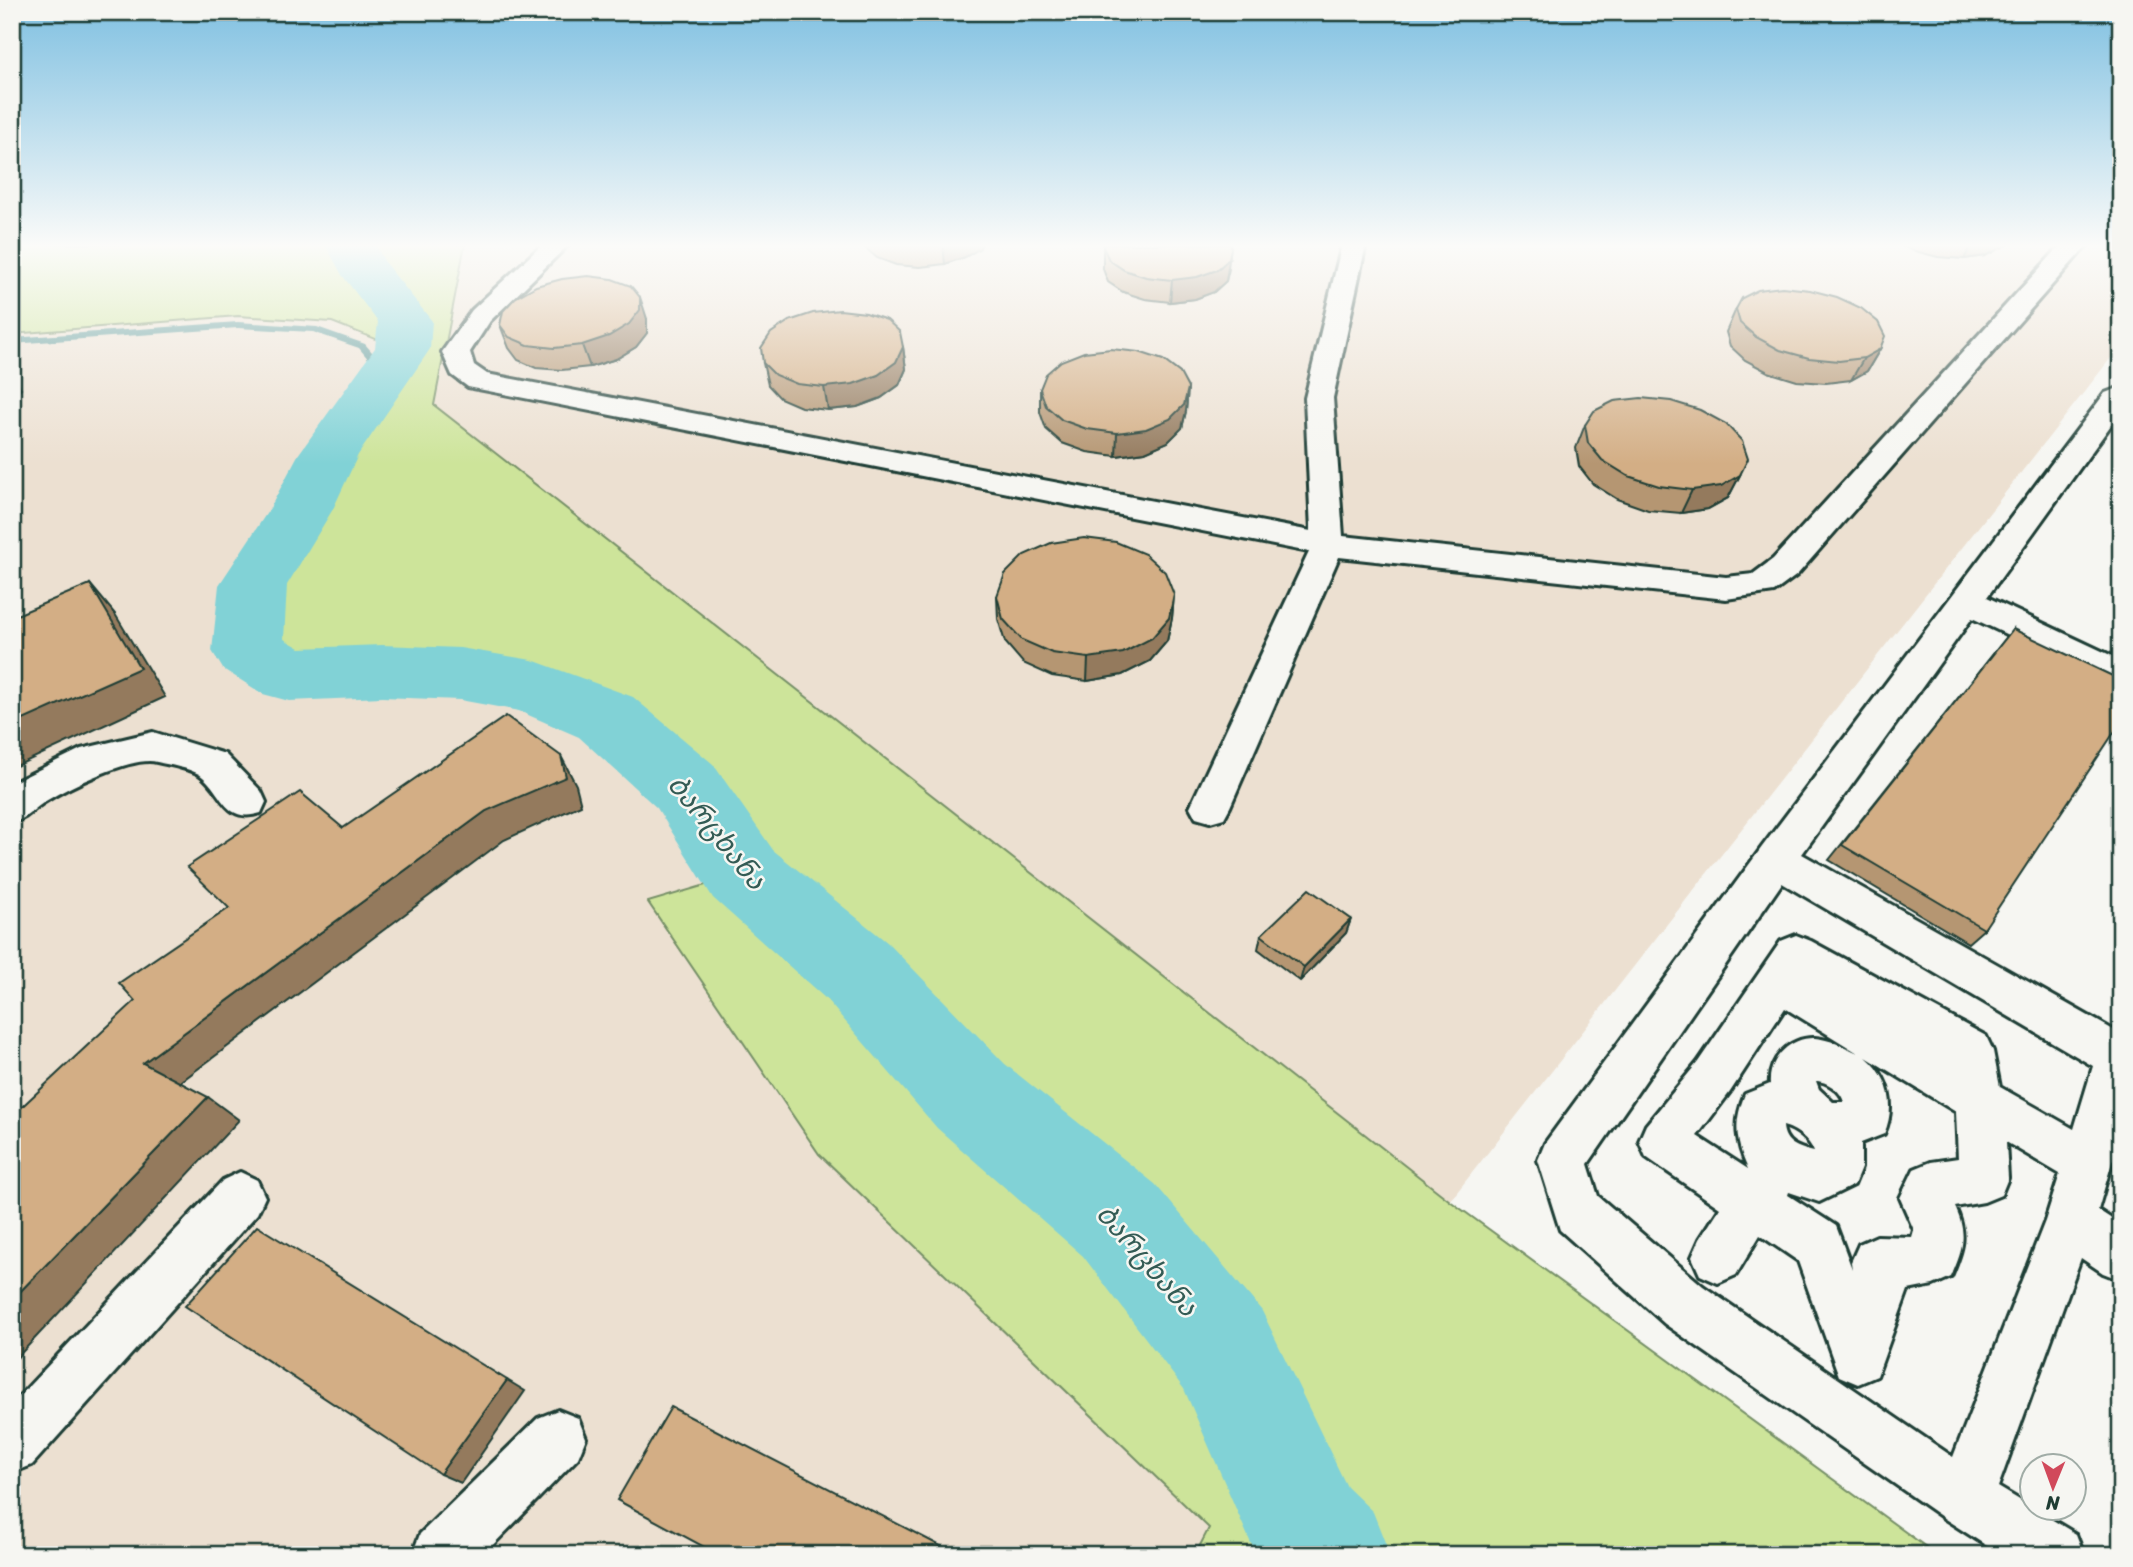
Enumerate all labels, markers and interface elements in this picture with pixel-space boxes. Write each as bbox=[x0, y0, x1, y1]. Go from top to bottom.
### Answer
water label: ბარცხანა bbox=[655, 763, 780, 901]
water label: ბარცხანა bbox=[1083, 1192, 1211, 1328]
north arrow bbox=[2018, 1452, 2088, 1522]
text: N bbox=[2045, 1487, 2061, 1520]

